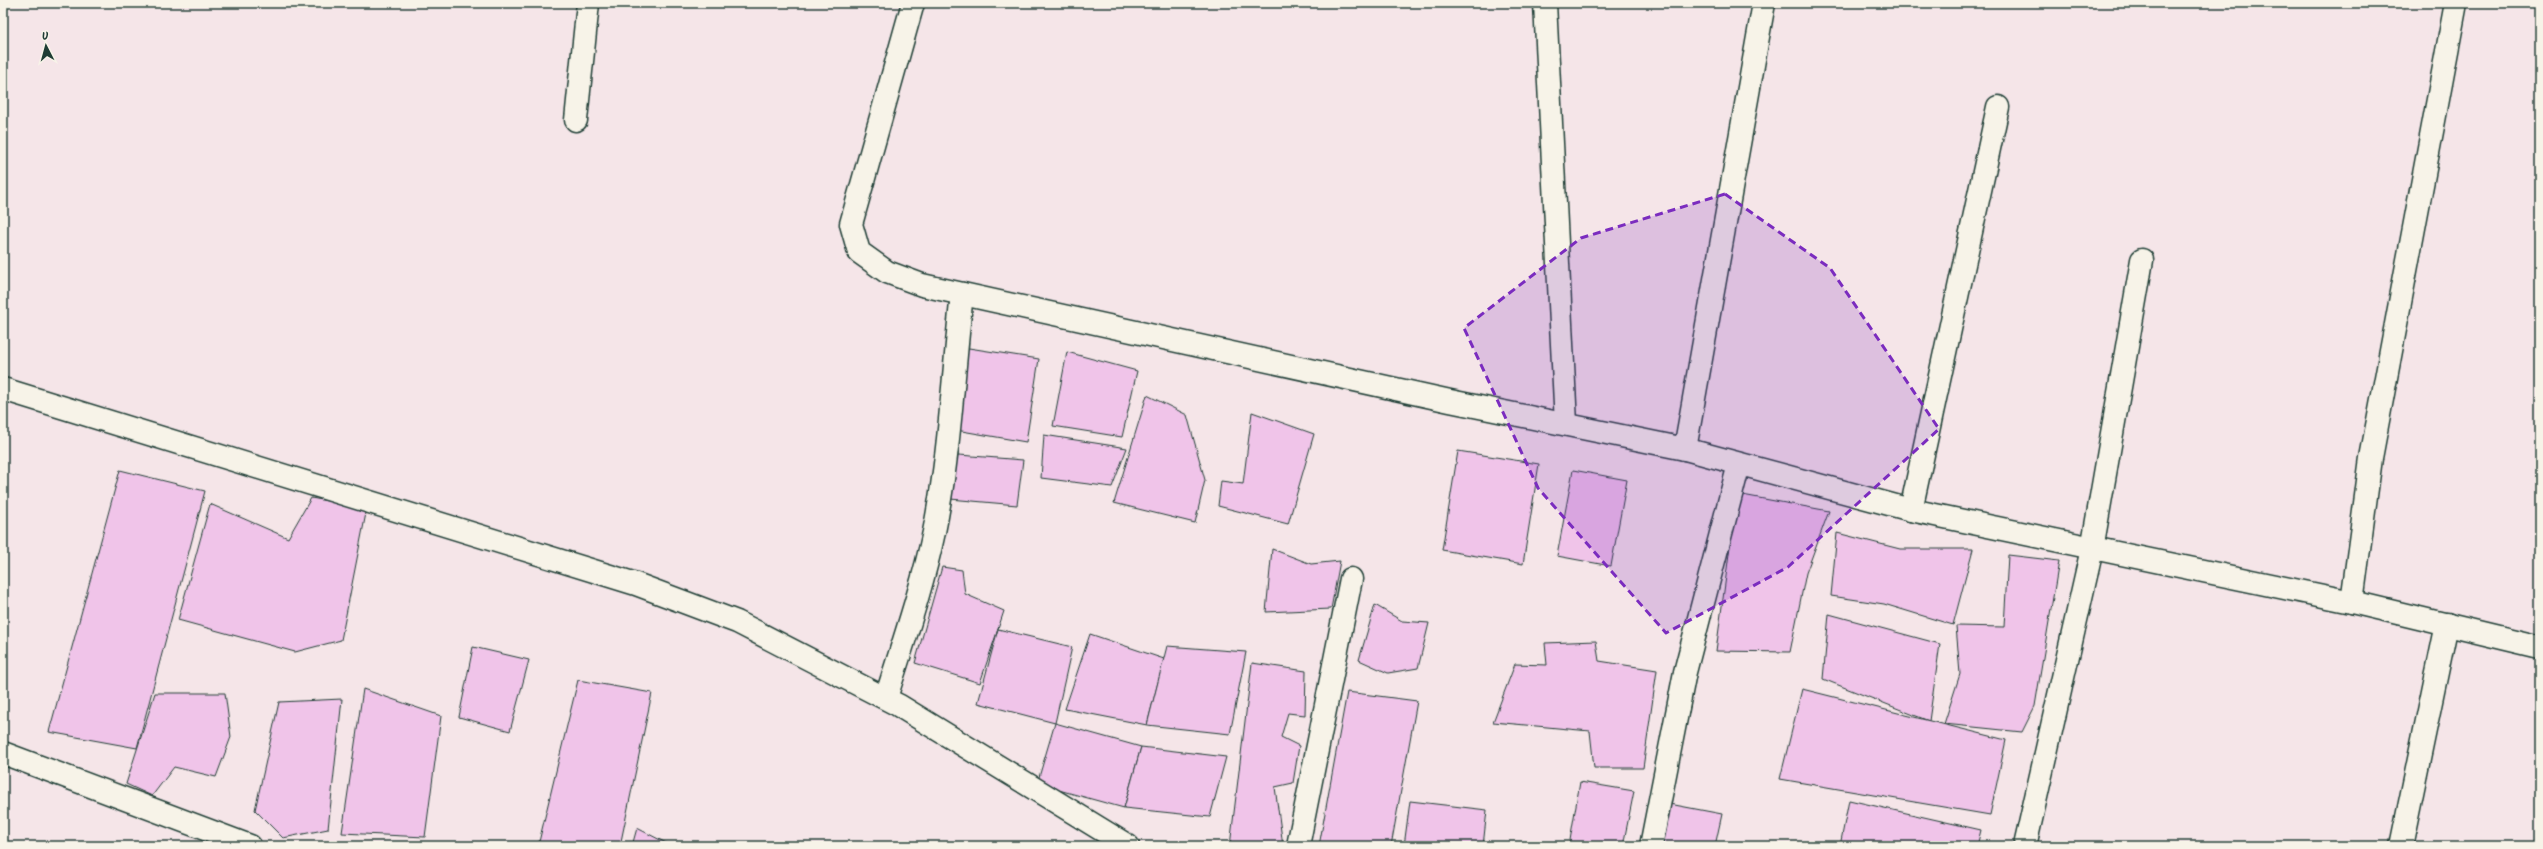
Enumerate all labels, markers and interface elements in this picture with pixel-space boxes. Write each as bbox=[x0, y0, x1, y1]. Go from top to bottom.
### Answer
north arrow bbox=[26, 26, 66, 66]
text: U bbox=[41, 28, 50, 46]

